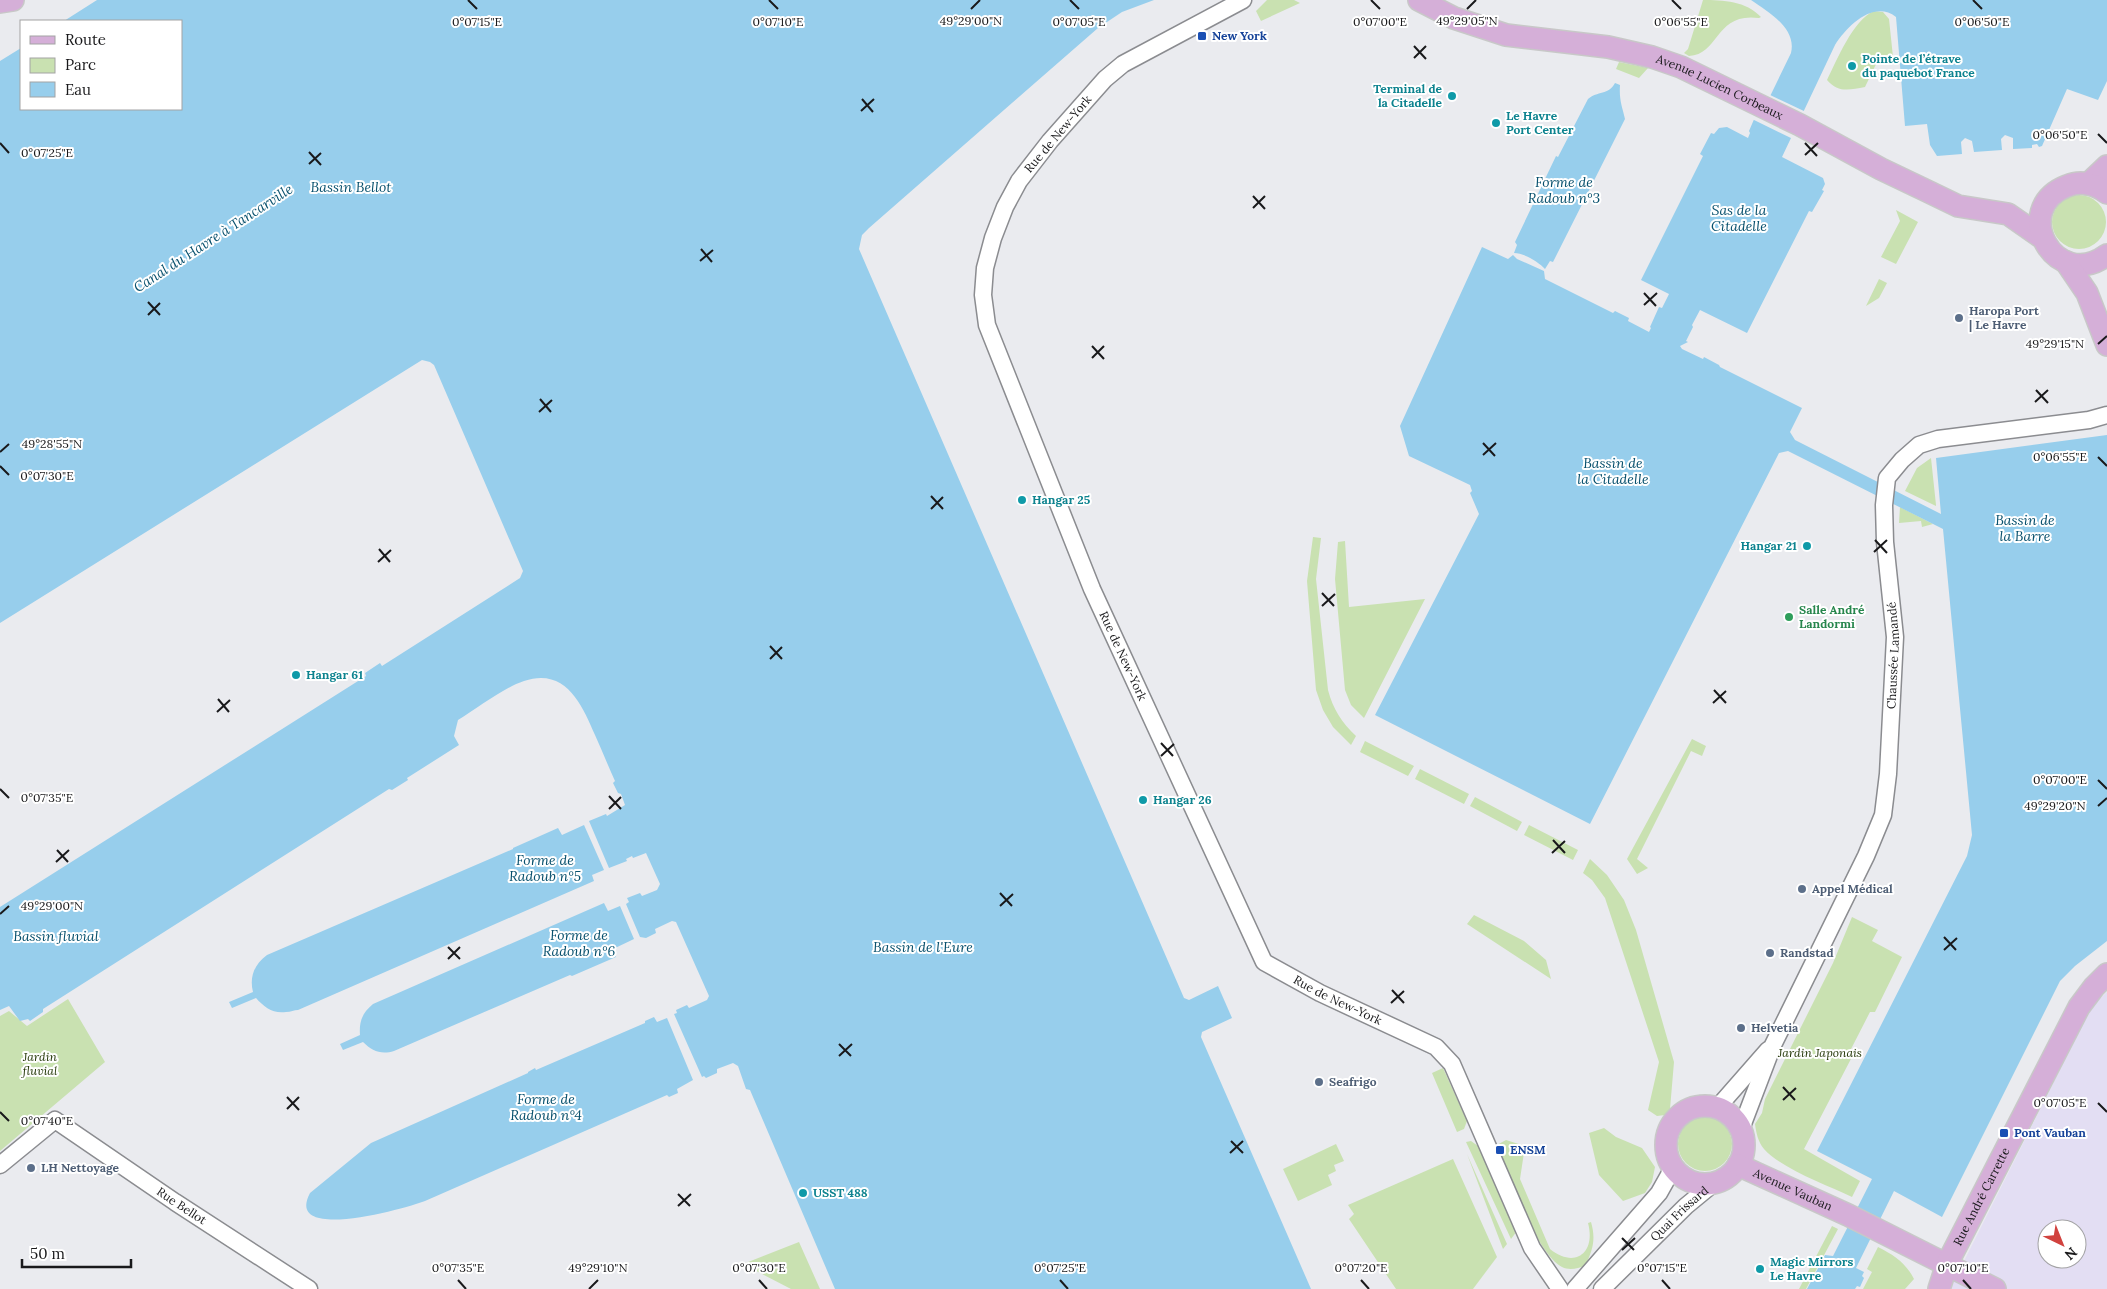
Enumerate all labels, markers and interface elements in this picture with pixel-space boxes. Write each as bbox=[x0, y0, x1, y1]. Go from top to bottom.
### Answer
text: 49°29'00"N bbox=[940, 13, 1002, 28]
text: 49°29'05"N bbox=[1436, 13, 1498, 28]
text: 0°07'15"E bbox=[452, 14, 502, 29]
text: 0°07'10"E bbox=[753, 14, 803, 29]
text: 0°07'05"E bbox=[1052, 14, 1106, 29]
text: 0°07'00"E bbox=[1353, 14, 1407, 29]
text: 0°06'55"E bbox=[1654, 14, 1708, 29]
text: 0°06'50"E bbox=[1955, 14, 2009, 29]
legend bbox=[20, 20, 182, 110]
place label: New York bbox=[1212, 28, 1267, 43]
text: Route bbox=[65, 30, 106, 49]
marker: New York bbox=[1196, 30, 1208, 42]
street label: Avenue Lucien Corbeaux bbox=[1653, 51, 1786, 123]
place label: Pointe de l’étrave du paquebot France bbox=[1862, 51, 1975, 80]
text: Parc bbox=[65, 55, 96, 74]
marker: Pointe de l’étrave du paquebot France bbox=[1846, 60, 1858, 72]
text: Eau bbox=[65, 80, 91, 99]
place label: Terminal de la Citadelle bbox=[1373, 81, 1443, 110]
marker: Terminal de la Citadelle bbox=[1446, 90, 1458, 102]
street label: Rue de New-York bbox=[1021, 91, 1095, 176]
place label: Le Havre Port Center bbox=[1506, 108, 1574, 137]
marker: Le Havre Port Center bbox=[1490, 117, 1502, 129]
text: 0°06'50"E bbox=[2033, 127, 2087, 142]
text: 0°07'25"E bbox=[21, 145, 73, 160]
water label: Forme de Radoub n°3 bbox=[1528, 173, 1600, 207]
water label: Bassin Bellot bbox=[311, 178, 392, 196]
water label: Canal du Havre à Tancarville bbox=[130, 180, 296, 296]
water label: Sas de la Citadelle bbox=[1711, 201, 1767, 235]
place label: Haropa Port | Le Havre bbox=[1969, 303, 2040, 332]
marker: Haropa Port | Le Havre bbox=[1953, 312, 1965, 324]
text: 49°29'15"N bbox=[2026, 336, 2084, 351]
text: 49°28'55"N bbox=[22, 436, 82, 451]
text: 0°06'55"E bbox=[2033, 449, 2087, 464]
water label: Bassin de la Citadelle bbox=[1577, 454, 1649, 488]
text: 0°07'30"E bbox=[20, 468, 74, 483]
place label: Hangar 25 bbox=[1032, 492, 1091, 507]
marker: Hangar 25 bbox=[1016, 494, 1028, 506]
water label: Bassin de la Barre bbox=[1995, 511, 2055, 545]
place label: Hangar 21 bbox=[1740, 538, 1797, 553]
marker: Hangar 21 bbox=[1801, 540, 1813, 552]
street label: Chaussée Lamandé bbox=[1883, 601, 1902, 709]
place label: Salle André Landormi bbox=[1799, 602, 1865, 631]
street label: Rue de New-York bbox=[1096, 609, 1151, 703]
marker: Salle André Landormi bbox=[1783, 611, 1795, 623]
place label: Hangar 61 bbox=[306, 667, 363, 682]
marker: Hangar 61 bbox=[290, 669, 302, 681]
text: 0°07'00"E bbox=[2033, 772, 2087, 787]
text: 0°07'35"E bbox=[21, 790, 73, 805]
place label: Hangar 26 bbox=[1153, 792, 1212, 807]
marker: Hangar 26 bbox=[1137, 794, 1149, 806]
text: 49°29'20"N bbox=[2024, 798, 2086, 813]
water label: Forme de Radoub n°5 bbox=[509, 851, 581, 885]
place label: Appel Médical bbox=[1812, 881, 1893, 896]
marker: Appel Médical bbox=[1796, 883, 1808, 895]
text: 49°29'00"N bbox=[21, 898, 83, 913]
water label: Forme de Radoub n°6 bbox=[543, 926, 615, 960]
water label: Bassin fluvial bbox=[13, 927, 99, 945]
water label: Bassin de l'Eure bbox=[873, 938, 973, 956]
place label: Randstad bbox=[1780, 945, 1834, 960]
marker: Randstad bbox=[1764, 947, 1776, 959]
street label: Rue de New-York bbox=[1291, 972, 1385, 1028]
place label: Helvetia bbox=[1751, 1020, 1799, 1035]
marker: Helvetia bbox=[1735, 1022, 1747, 1034]
park label: Jardin Japonais bbox=[1777, 1045, 1862, 1060]
park label: Jardin fluvial bbox=[21, 1049, 58, 1078]
place label: Seafrigo bbox=[1329, 1074, 1377, 1089]
marker: Seafrigo bbox=[1313, 1076, 1325, 1088]
water label: Forme de Radoub n°4 bbox=[510, 1090, 582, 1124]
text: 0°07'05"E bbox=[2033, 1095, 2087, 1110]
text: 0°07'40"E bbox=[21, 1113, 73, 1128]
place label: Pont Vauban bbox=[2014, 1125, 2086, 1140]
marker: Pont Vauban bbox=[1998, 1127, 2010, 1139]
place label: ENSM bbox=[1510, 1142, 1546, 1157]
marker: ENSM bbox=[1494, 1144, 1506, 1156]
street label: Rue André Carrette bbox=[1950, 1144, 2013, 1248]
place label: LH Nettoyage bbox=[41, 1160, 120, 1175]
marker: LH Nettoyage bbox=[25, 1162, 37, 1174]
street label: Avenue Vauban bbox=[1750, 1164, 1835, 1214]
street label: Quai Frissard bbox=[1647, 1183, 1711, 1244]
street label: Rue Bellot bbox=[154, 1184, 210, 1228]
place label: USST 488 bbox=[813, 1185, 868, 1200]
marker: USST 488 bbox=[797, 1187, 809, 1199]
north arrow bbox=[2037, 1219, 2087, 1269]
scale bar bbox=[22, 1236, 131, 1268]
text: N bbox=[2061, 1243, 2081, 1264]
text: 50 m bbox=[30, 1244, 65, 1263]
place label: Magic Mirrors Le Havre bbox=[1770, 1254, 1853, 1283]
text: 0°07'35"E bbox=[432, 1260, 484, 1275]
text: 49°29'10"N bbox=[568, 1260, 628, 1275]
text: 0°07'30"E bbox=[732, 1260, 786, 1275]
text: 0°07'25"E bbox=[1034, 1260, 1086, 1275]
text: 0°07'20"E bbox=[1334, 1260, 1388, 1275]
text: 0°07'15"E bbox=[1637, 1260, 1687, 1275]
text: 0°07'10"E bbox=[1938, 1260, 1988, 1275]
marker: Magic Mirrors Le Havre bbox=[1754, 1263, 1766, 1275]

